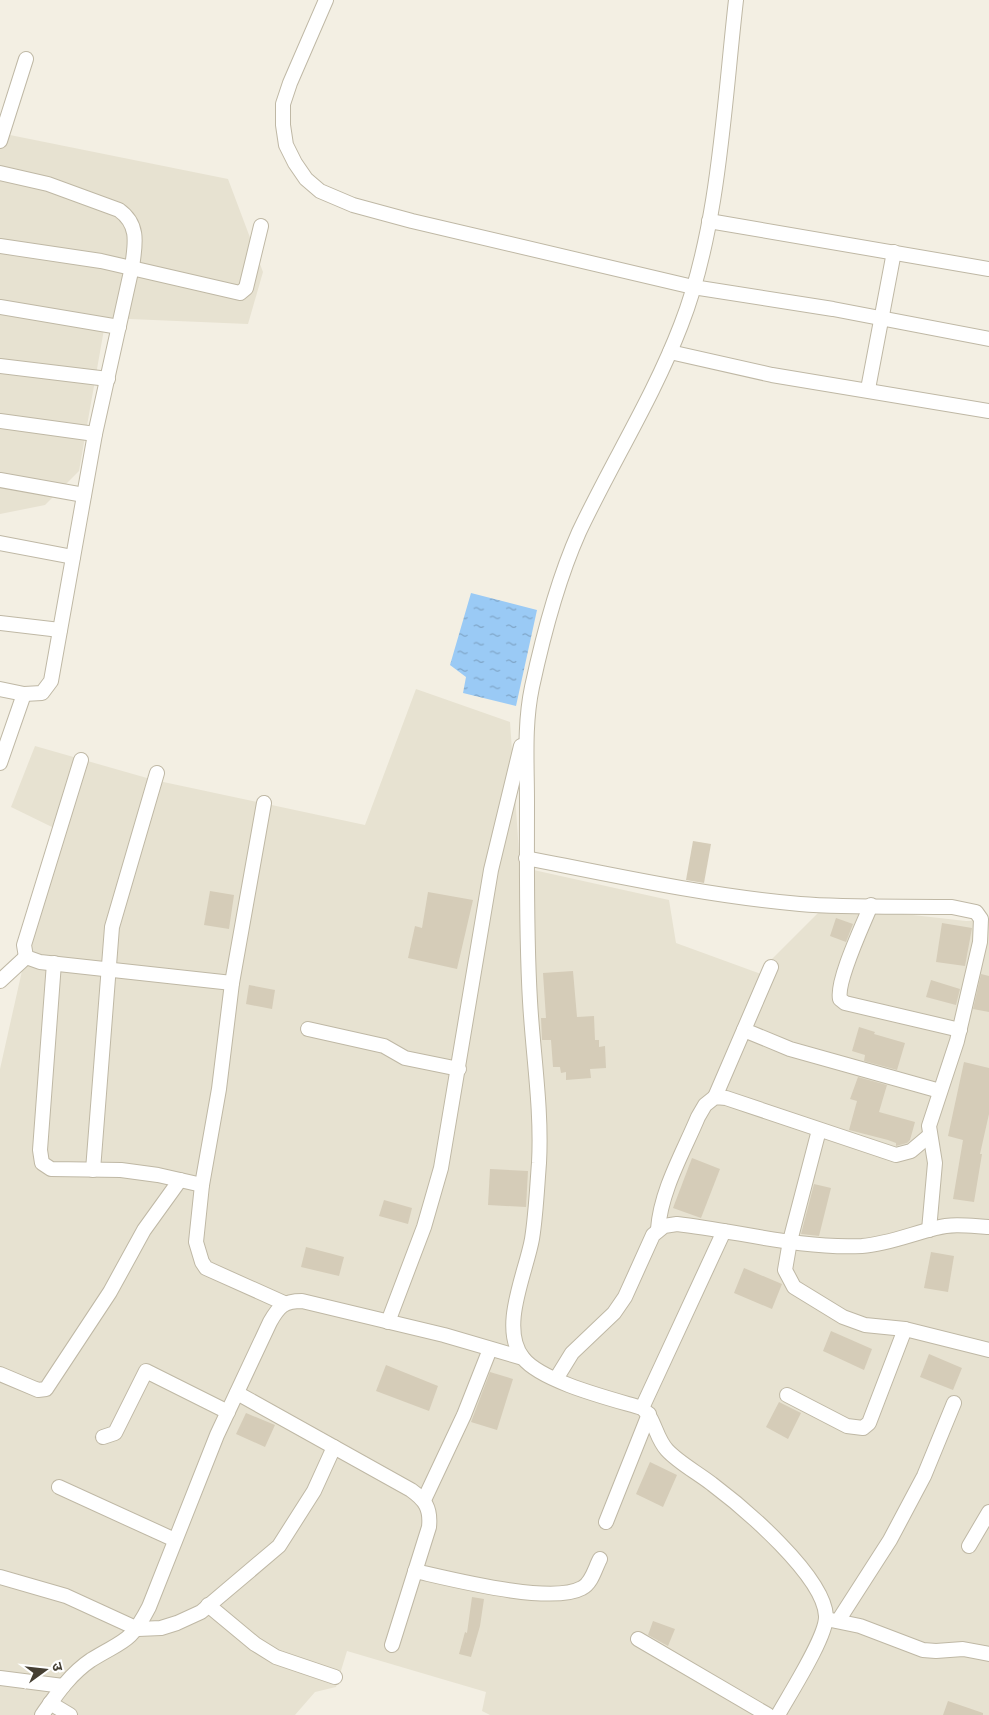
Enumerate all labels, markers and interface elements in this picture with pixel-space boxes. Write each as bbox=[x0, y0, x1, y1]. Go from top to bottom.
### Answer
north arrow bbox=[20, 1645, 70, 1695]
text: उ bbox=[49, 1661, 67, 1673]

